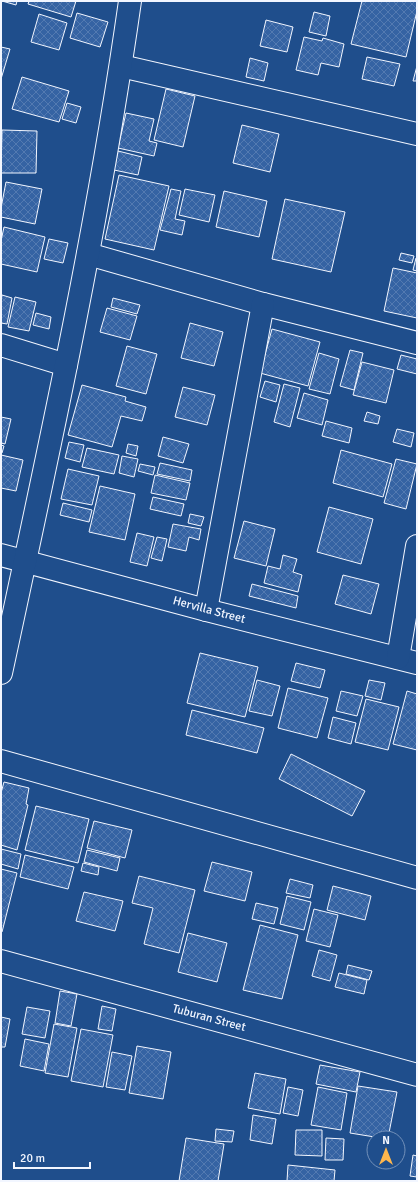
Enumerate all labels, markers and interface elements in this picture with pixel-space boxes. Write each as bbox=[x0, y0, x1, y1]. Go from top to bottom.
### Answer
street label: Hervilla Street bbox=[171, 593, 247, 627]
street label: Tuburan Street bbox=[171, 1001, 247, 1035]
north arrow bbox=[366, 1130, 406, 1170]
text: N bbox=[382, 1134, 390, 1147]
scale bar bbox=[14, 1144, 90, 1170]
text: 20 m bbox=[20, 1151, 45, 1166]

